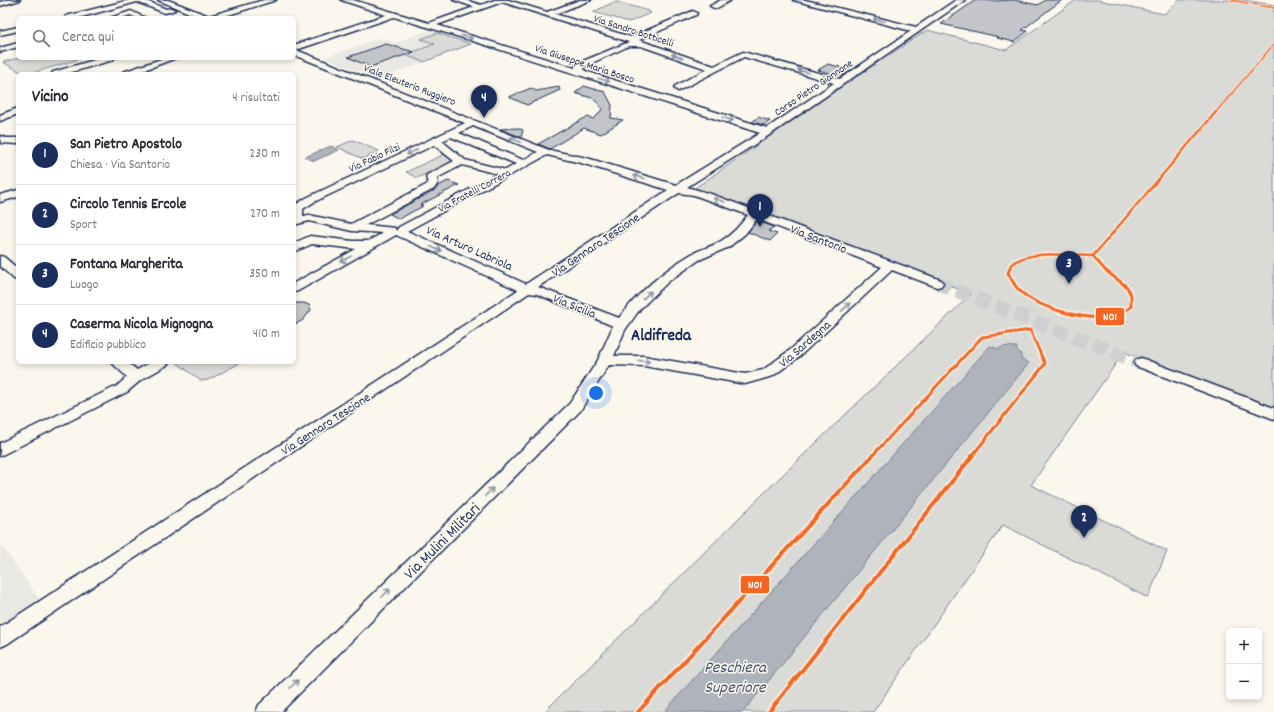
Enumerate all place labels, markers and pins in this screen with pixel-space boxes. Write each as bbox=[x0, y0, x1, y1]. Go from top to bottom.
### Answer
pin: 4 bbox=[471, 85, 497, 118]
pin: 1 bbox=[747, 194, 773, 227]
pin: 3 bbox=[1056, 251, 1082, 284]
pin: 2 bbox=[1071, 505, 1097, 538]

